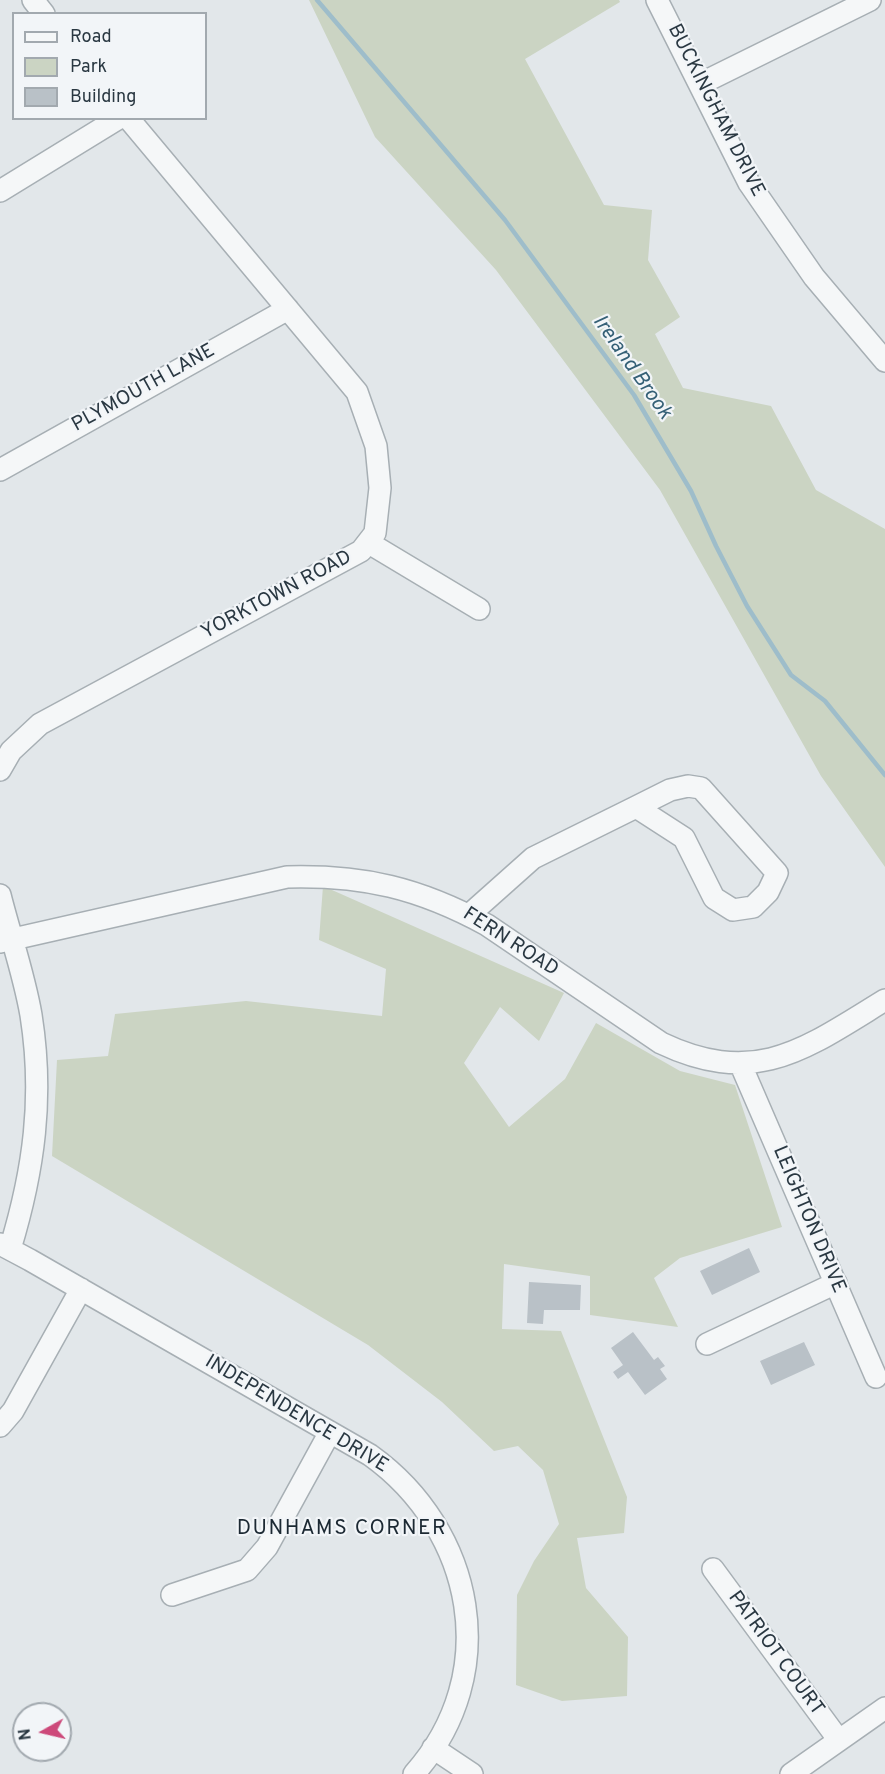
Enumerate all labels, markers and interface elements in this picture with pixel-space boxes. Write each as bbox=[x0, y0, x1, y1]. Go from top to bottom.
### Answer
legend bbox=[12, 12, 207, 120]
street label: BUCKINGHAM DRIVE bbox=[661, 21, 769, 201]
text: Road bbox=[70, 26, 112, 49]
text: Park bbox=[70, 56, 107, 79]
text: Building bbox=[70, 86, 136, 109]
water label: Ireland Brook bbox=[586, 311, 676, 425]
street label: PLYMOUTH LANE bbox=[68, 340, 220, 438]
street label: YORKTOWN ROAD bbox=[198, 546, 356, 646]
street label: FERN ROAD bbox=[458, 903, 562, 983]
street label: LEIGHTON DRIVE bbox=[766, 1143, 850, 1297]
street label: INDEPENDENCE DRIVE bbox=[200, 1351, 392, 1479]
district label: DUNHAMS CORNER bbox=[237, 1517, 447, 1543]
street label: PATRIOT COURT bbox=[722, 1587, 828, 1721]
north arrow bbox=[12, 1702, 72, 1762]
text: N bbox=[15, 1727, 37, 1741]

